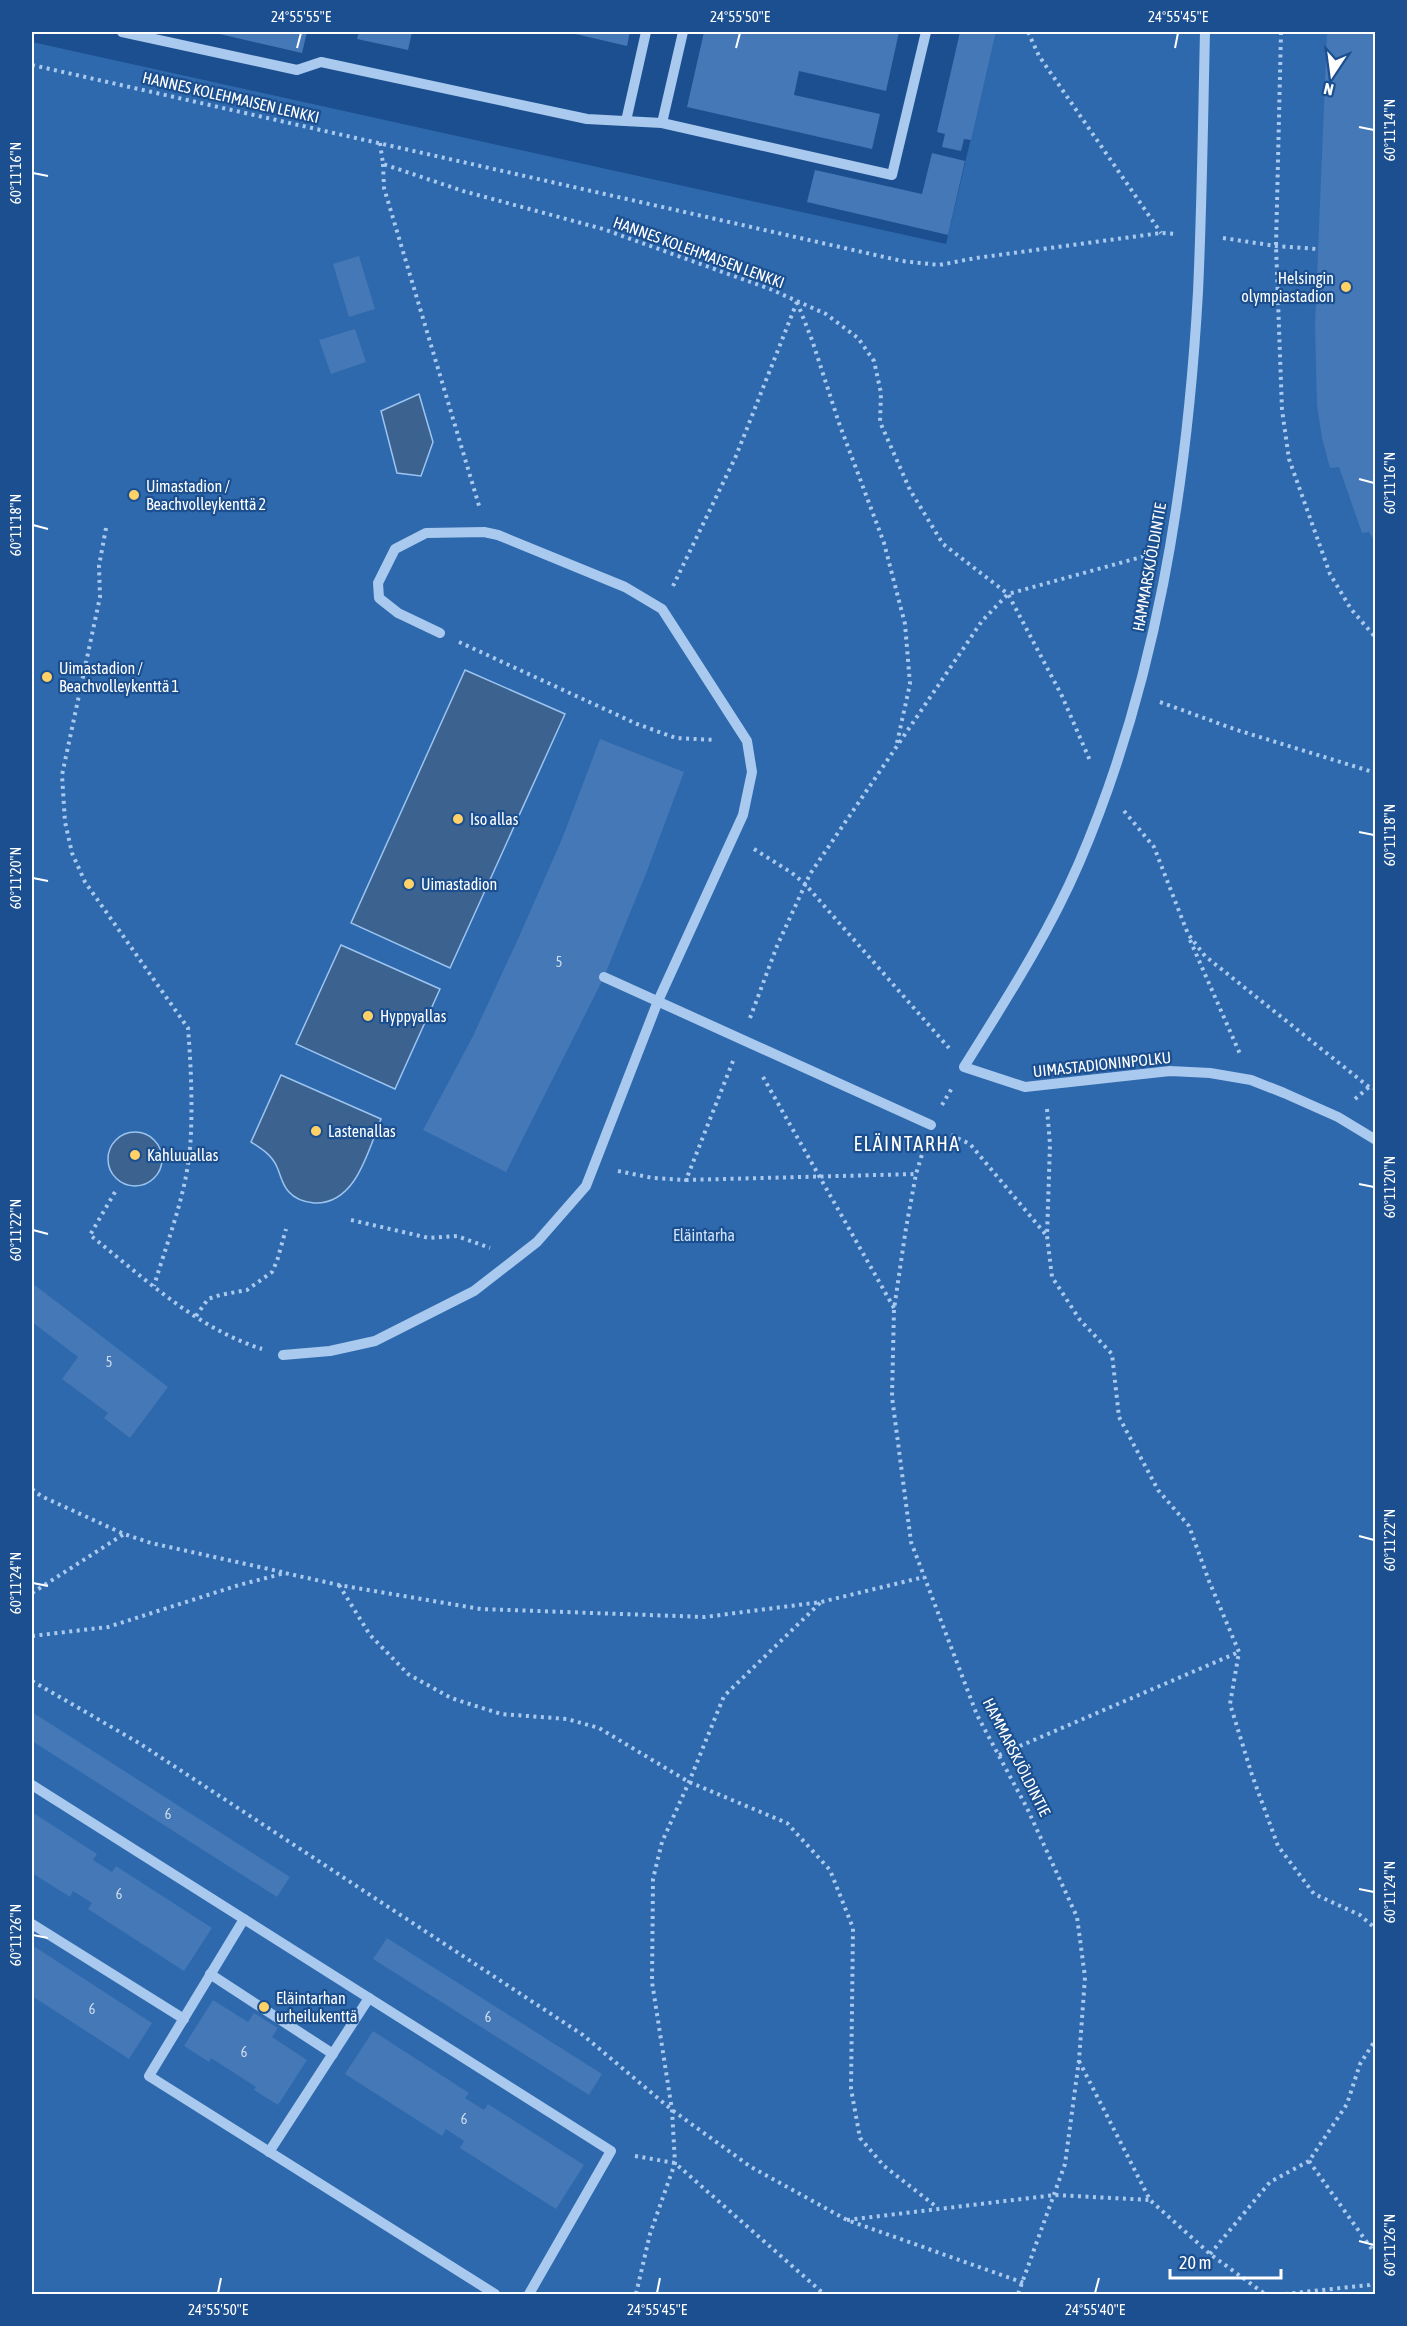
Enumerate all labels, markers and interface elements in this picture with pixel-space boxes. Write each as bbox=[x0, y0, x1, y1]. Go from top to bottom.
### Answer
text: 24°55'55"E bbox=[271, 8, 332, 25]
text: 24°55'50"E bbox=[710, 8, 771, 25]
text: 24°55'45"E bbox=[1148, 8, 1209, 25]
north arrow bbox=[1302, 45, 1362, 105]
street label: HANNES KOLEHMAISEN LENKKI bbox=[141, 68, 321, 126]
text: N bbox=[1322, 80, 1335, 99]
text: 60°11'14"N bbox=[1381, 99, 1398, 161]
text: 60°11'16"N bbox=[7, 142, 24, 204]
street label: HANNES KOLEHMAISEN LENKKI bbox=[611, 213, 787, 291]
place label: Helsingin olympiastadion bbox=[1241, 269, 1334, 306]
marker: Helsingin olympiastadion bbox=[1339, 280, 1353, 294]
text: 60°11'16"N bbox=[1381, 452, 1398, 514]
place label: Uimastadion / Beachvolleykenttä 2 bbox=[146, 477, 266, 514]
marker: Uimastadion / Beachvolleykenttä 2 bbox=[127, 488, 141, 502]
text: 60°11'18"N bbox=[7, 494, 24, 556]
street label: HAMMARSKJÖLDINTIE bbox=[1129, 501, 1169, 633]
place label: Uimastadion / Beachvolleykenttä 1 bbox=[59, 659, 179, 696]
marker: Uimastadion / Beachvolleykenttä 1 bbox=[40, 670, 54, 684]
text: 60°11'18"N bbox=[1381, 804, 1398, 866]
place label: Iso allas bbox=[470, 810, 519, 828]
marker: Iso allas bbox=[451, 812, 465, 826]
text: 60°11'20"N bbox=[7, 847, 24, 909]
place label: Uimastadion bbox=[421, 875, 497, 893]
marker: Uimastadion bbox=[402, 877, 416, 891]
house number: 5 bbox=[556, 954, 562, 970]
place label: Hyppyallas bbox=[380, 1007, 447, 1026]
marker: Hyppyallas bbox=[361, 1009, 375, 1023]
street label: UIMASTADIONINPOLKU bbox=[1032, 1048, 1172, 1080]
place label: Lastenallas bbox=[328, 1122, 396, 1140]
marker: Lastenallas bbox=[309, 1124, 323, 1138]
district label: ELÄINTARHA bbox=[853, 1132, 961, 1155]
place label: Kahluuallas bbox=[147, 1146, 219, 1164]
marker: Kahluuallas bbox=[128, 1148, 142, 1162]
text: 60°11'20"N bbox=[1381, 1156, 1398, 1218]
text: 60°11'22"N bbox=[7, 1199, 24, 1261]
park label: Eläintarha bbox=[673, 1226, 735, 1244]
house number: 5 bbox=[106, 1354, 112, 1370]
text: 60°11'22"N bbox=[1381, 1509, 1398, 1571]
text: 60°11'24"N bbox=[7, 1552, 24, 1614]
street label: HAMMARSKJÖLDINTIE bbox=[979, 1695, 1055, 1819]
house number: 6 bbox=[165, 1806, 172, 1822]
text: 60°11'24"N bbox=[1381, 1861, 1398, 1923]
house number: 6 bbox=[116, 1886, 123, 1902]
text: 60°11'26"N bbox=[7, 1904, 24, 1966]
place label: Eläintarhan urheilukenttä bbox=[276, 1989, 358, 2025]
marker: Eläintarhan urheilukenttä bbox=[257, 2000, 271, 2014]
house number: 6 bbox=[89, 2001, 96, 2017]
house number: 6 bbox=[485, 2009, 492, 2025]
house number: 6 bbox=[241, 2044, 248, 2060]
house number: 6 bbox=[461, 2111, 468, 2127]
text: 60°11'26"N bbox=[1381, 2214, 1398, 2276]
scale bar bbox=[1170, 2242, 1281, 2280]
text: 20 m bbox=[1179, 2252, 1211, 2273]
text: 24°55'50"E bbox=[188, 2301, 249, 2318]
text: 24°55'45"E bbox=[627, 2301, 688, 2318]
text: 24°55'40"E bbox=[1065, 2301, 1126, 2318]

